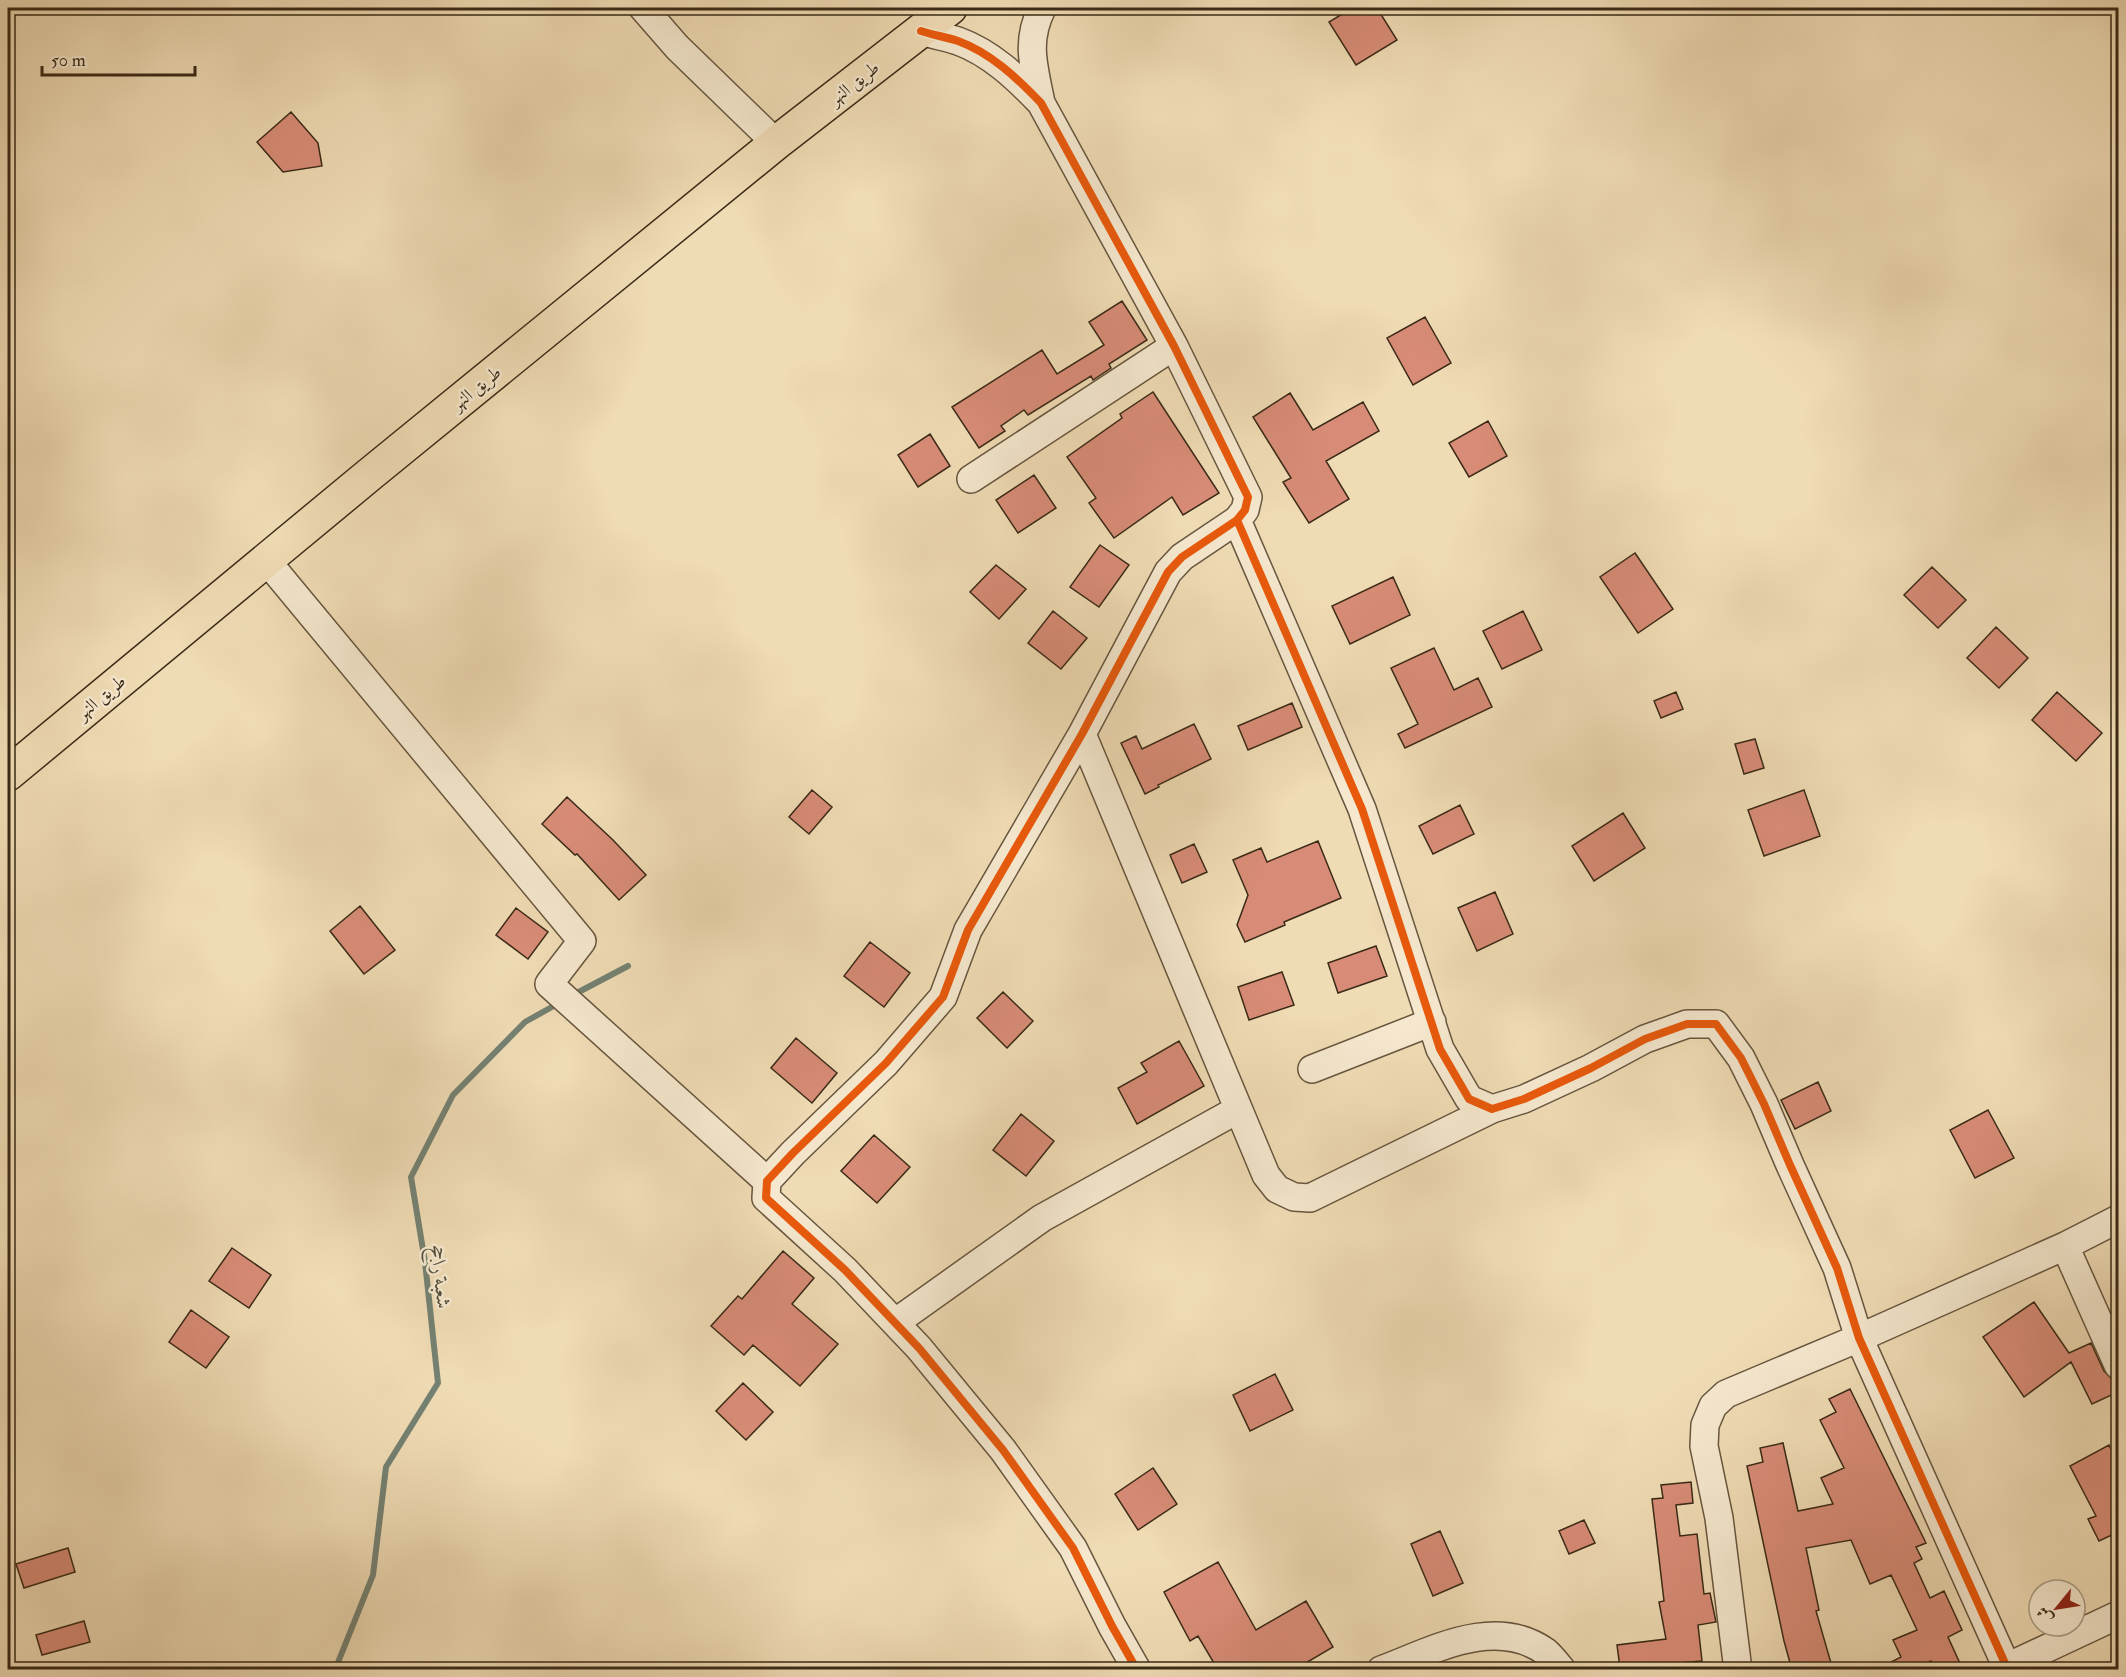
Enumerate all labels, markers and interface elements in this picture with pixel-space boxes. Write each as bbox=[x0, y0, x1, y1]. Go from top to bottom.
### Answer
scale bar bbox=[42, 39, 195, 77]
text: 50 m bbox=[51, 49, 86, 72]
street label: طريق النهر bbox=[823, 56, 884, 112]
street label: طريق النهر bbox=[445, 361, 506, 417]
street label: طريق النهر bbox=[70, 670, 131, 726]
water label: شعبة راجح bbox=[420, 1244, 457, 1311]
north arrow bbox=[2027, 1578, 2087, 1638]
text: ش bbox=[2032, 1603, 2058, 1627]

